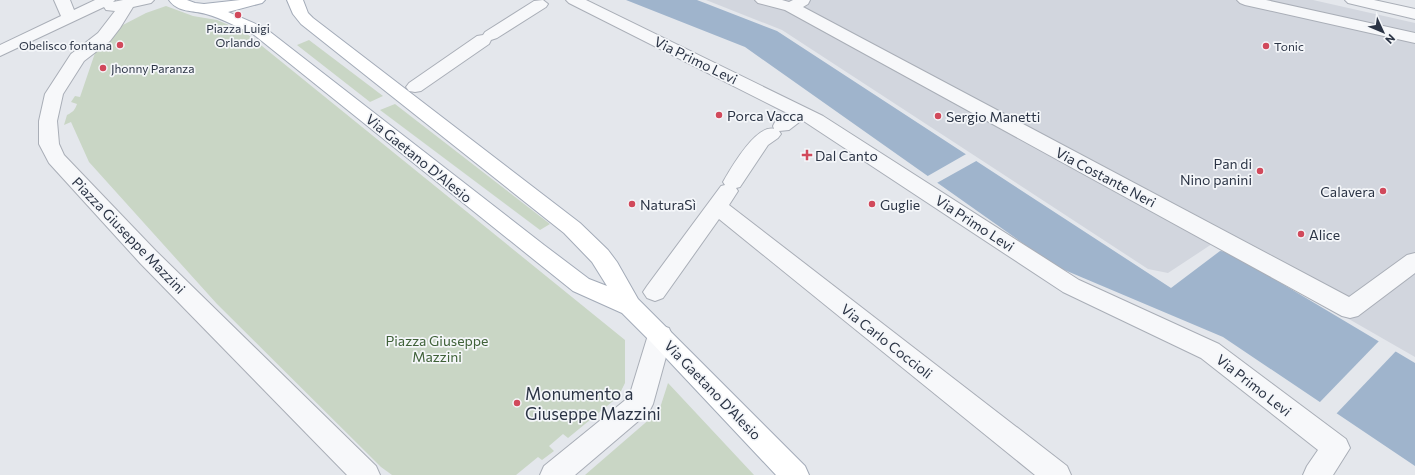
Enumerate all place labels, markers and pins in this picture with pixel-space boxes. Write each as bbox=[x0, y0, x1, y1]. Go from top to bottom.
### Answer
marker: Piazza Luigi Orlando bbox=[233, 10, 243, 20]
place label: Piazza Luigi Orlando bbox=[206, 21, 270, 49]
place label: Obelisco fontana bbox=[19, 38, 112, 52]
place label: Tonic bbox=[1274, 39, 1304, 53]
marker: Obelisco fontana bbox=[115, 40, 125, 50]
marker: Tonic bbox=[1261, 41, 1271, 51]
place label: Jhonny Paranza bbox=[111, 61, 195, 76]
marker: Jhonny Paranza bbox=[98, 63, 108, 73]
place label: Porca Vacca bbox=[727, 107, 804, 124]
place label: Sergio Manetti bbox=[946, 108, 1040, 125]
marker: Porca Vacca bbox=[714, 110, 724, 120]
marker: Sergio Manetti bbox=[933, 111, 943, 121]
place label: Dal Canto bbox=[815, 147, 878, 164]
marker: Dal Canto bbox=[802, 150, 812, 160]
place label: Pan di Nino panini bbox=[1180, 155, 1252, 188]
marker: Pan di Nino panini bbox=[1255, 166, 1265, 176]
place label: Calavera bbox=[1320, 183, 1375, 200]
marker: Calavera bbox=[1378, 186, 1388, 196]
place label: NaturaSì bbox=[640, 196, 696, 213]
place label: Guglie bbox=[880, 196, 920, 213]
marker: NaturaSì bbox=[627, 199, 637, 209]
marker: Guglie bbox=[867, 199, 877, 209]
place label: Alice bbox=[1309, 226, 1340, 243]
marker: Alice bbox=[1296, 229, 1306, 239]
place label: Monumento a Giuseppe Mazzini bbox=[525, 383, 661, 424]
marker: Monumento a Giuseppe Mazzini bbox=[512, 398, 522, 408]

